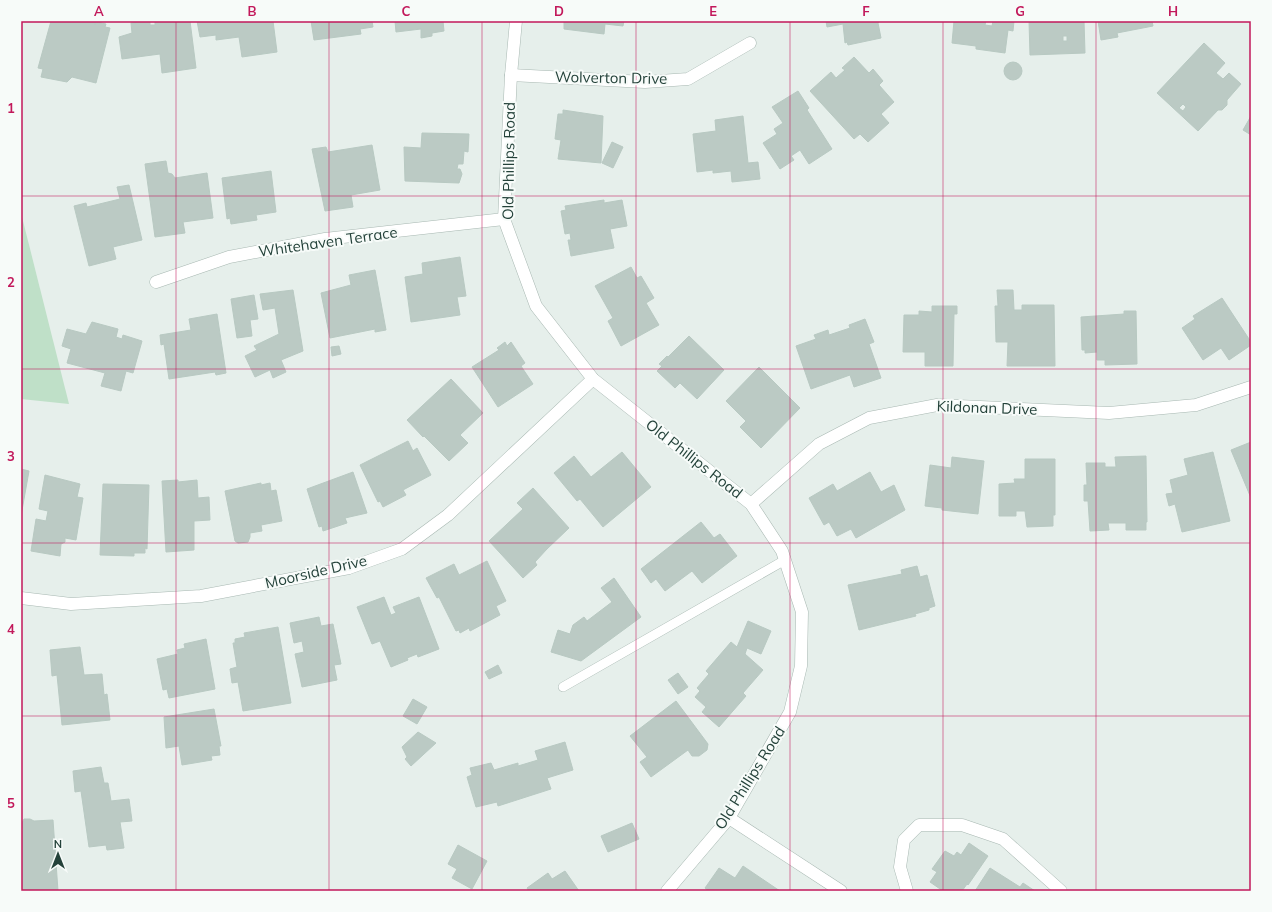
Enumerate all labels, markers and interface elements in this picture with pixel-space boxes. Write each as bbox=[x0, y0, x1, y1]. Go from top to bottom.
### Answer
text: A bbox=[94, 3, 104, 19]
text: B bbox=[248, 3, 257, 19]
text: C bbox=[402, 3, 411, 19]
text: D bbox=[554, 3, 564, 19]
text: E bbox=[709, 3, 717, 19]
text: F bbox=[862, 3, 870, 19]
text: G bbox=[1015, 3, 1025, 19]
text: H bbox=[1168, 3, 1178, 19]
street label: Wolverton Drive bbox=[555, 67, 667, 88]
text: 1 bbox=[7, 100, 15, 116]
street label: Old Phillips Road bbox=[498, 102, 519, 220]
street label: Whitehaven Terrace bbox=[257, 222, 399, 261]
text: 2 bbox=[7, 274, 15, 290]
street label: Kildonan Drive bbox=[936, 396, 1038, 419]
street label: Old Phillips Road bbox=[642, 415, 747, 502]
text: 3 bbox=[7, 448, 15, 464]
street label: Moorside Drive bbox=[263, 551, 369, 592]
text: 4 bbox=[7, 621, 15, 637]
street label: Old Phillips Road bbox=[710, 723, 789, 833]
text: 5 bbox=[7, 795, 15, 811]
north arrow bbox=[38, 834, 78, 874]
text: N bbox=[54, 837, 62, 851]

